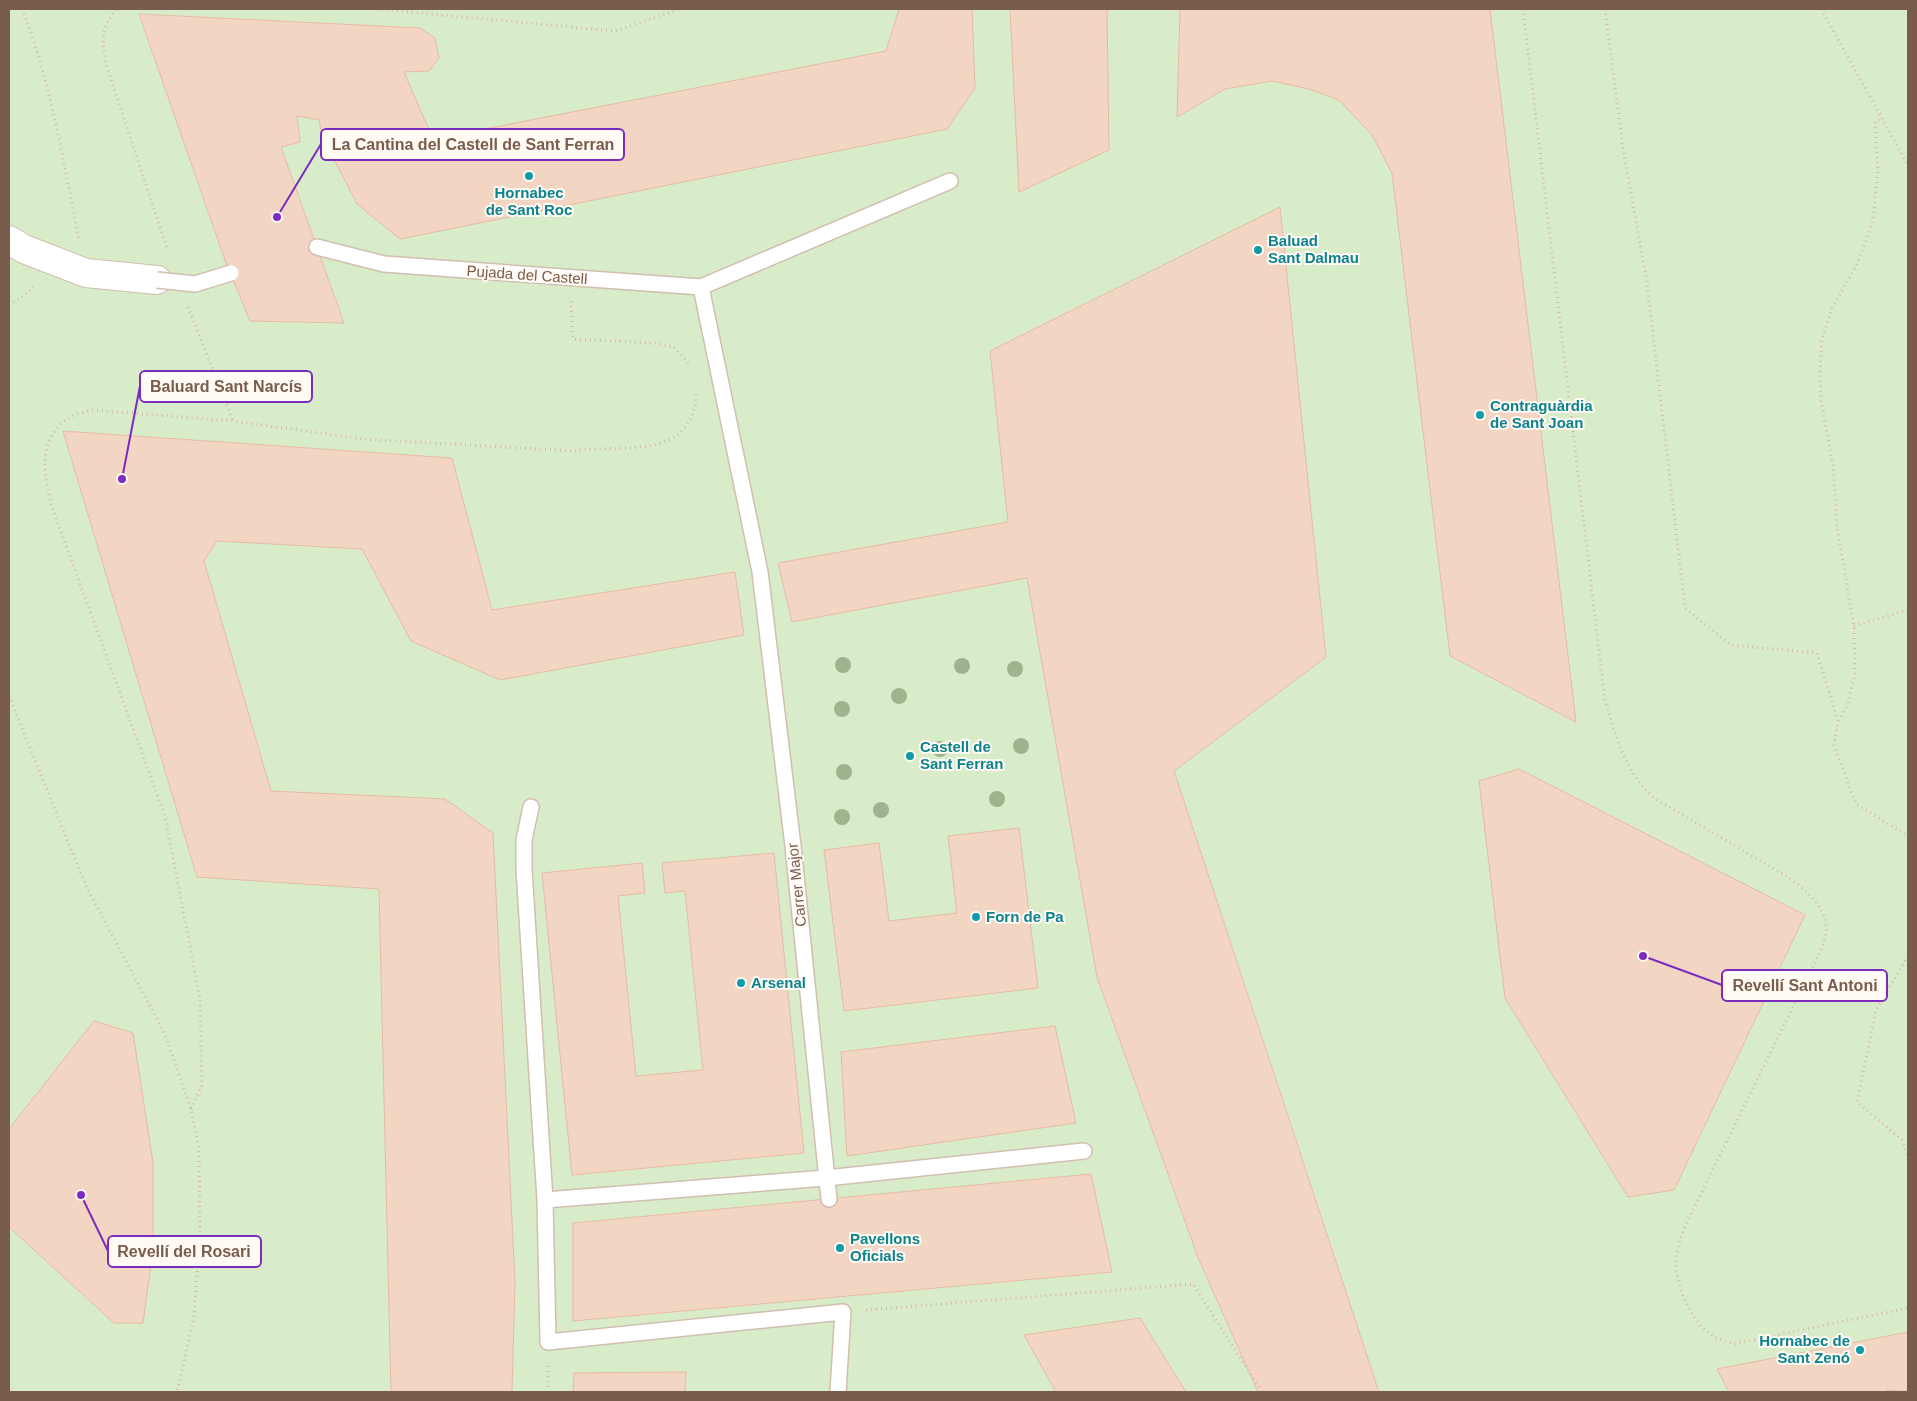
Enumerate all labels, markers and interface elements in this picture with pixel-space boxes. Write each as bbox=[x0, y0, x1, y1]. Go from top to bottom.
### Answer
callout: La Cantina del Castell de Sant Ferran bbox=[321, 129, 624, 160]
text: La Cantina del Castell de Sant Ferran bbox=[332, 136, 614, 153]
marker: Hornabec de Sant Roc bbox=[523, 170, 535, 182]
place label: Hornabec de Sant Roc bbox=[486, 184, 572, 218]
place label: Baluad Sant Dalmau bbox=[1268, 232, 1359, 266]
marker: Baluad Sant Dalmau bbox=[1252, 244, 1264, 256]
street label: Pujada del Castell bbox=[466, 262, 588, 287]
callout: Baluard Sant Narcís bbox=[140, 371, 312, 402]
text: Baluard Sant Narcís bbox=[150, 378, 302, 395]
place label: Contraguàrdia de Sant Joan bbox=[1490, 397, 1593, 431]
marker: Contraguàrdia de Sant Joan bbox=[1474, 409, 1486, 421]
place label: Castell de Sant Ferran bbox=[920, 738, 1003, 772]
marker: Castell de Sant Ferran bbox=[904, 750, 916, 762]
street label: Carrer Major bbox=[784, 842, 809, 928]
place label: Forn de Pa bbox=[986, 908, 1064, 925]
marker: Forn de Pa bbox=[970, 911, 982, 923]
callout: Revellí Sant Antoni bbox=[1722, 970, 1887, 1001]
place label: Arsenal bbox=[751, 974, 806, 991]
marker: Arsenal bbox=[735, 977, 747, 989]
text: Revellí Sant Antoni bbox=[1732, 977, 1878, 994]
place label: Pavellons Oficials bbox=[850, 1230, 920, 1264]
callout: Revellí del Rosari bbox=[108, 1236, 261, 1267]
marker: Pavellons Oficials bbox=[834, 1242, 846, 1254]
text: Revellí del Rosari bbox=[117, 1243, 251, 1260]
place label: Hornabec de Sant Zenó bbox=[1759, 1332, 1850, 1366]
marker: Hornabec de Sant Zenó bbox=[1854, 1344, 1866, 1356]

